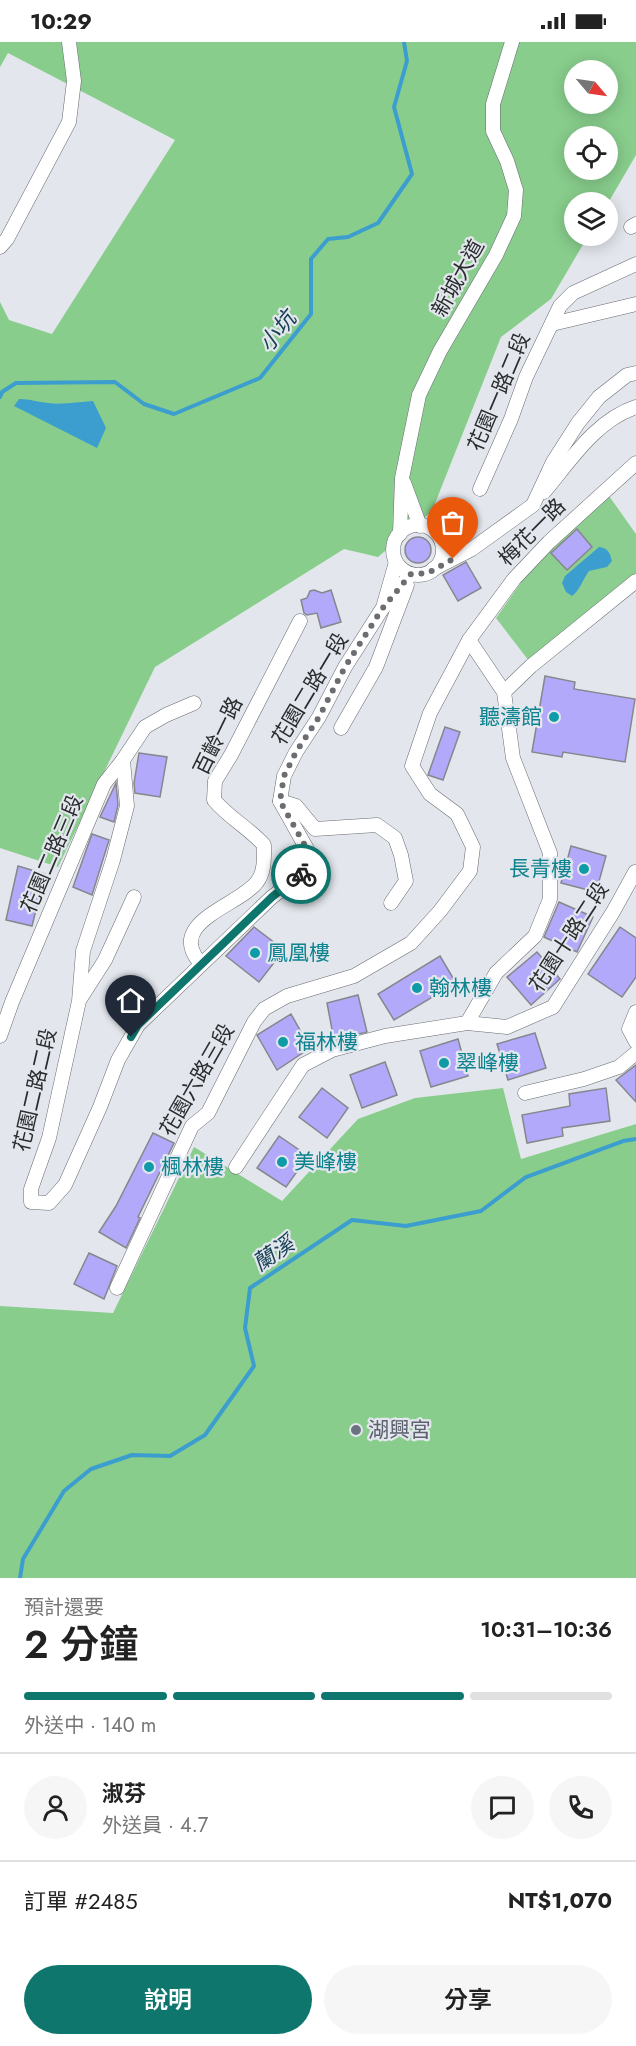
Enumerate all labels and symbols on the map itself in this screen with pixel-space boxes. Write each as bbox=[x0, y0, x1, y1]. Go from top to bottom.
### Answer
north arrow bbox=[564, 60, 618, 114]
street label: 新城大道 bbox=[425, 234, 491, 322]
water label: 小坑 bbox=[251, 302, 305, 358]
street label: 花園一路二段 bbox=[461, 328, 537, 456]
street label: 梅花一路 bbox=[492, 492, 572, 572]
pin bbox=[427, 497, 478, 559]
street label: 花園二路一段 bbox=[265, 627, 355, 751]
street label: 百齡一路 bbox=[186, 692, 250, 780]
place label: 聽濤館 bbox=[479, 702, 542, 732]
marker: 聽濤館 bbox=[547, 710, 561, 724]
street label: 花園二路三段 bbox=[14, 790, 90, 918]
courier bbox=[271, 844, 331, 904]
place label: 長青樓 bbox=[509, 854, 572, 884]
marker: 長青樓 bbox=[577, 862, 591, 876]
street label: 花園十路二段 bbox=[522, 876, 616, 998]
place label: 鳳凰樓 bbox=[267, 938, 330, 968]
marker: 鳳凰樓 bbox=[248, 946, 262, 960]
place label: 翰林樓 bbox=[429, 973, 492, 1003]
pin bbox=[105, 975, 156, 1037]
marker: 翰林樓 bbox=[410, 981, 424, 995]
street label: 花園六路三段 bbox=[153, 1018, 241, 1142]
street label: 花園二路二段 bbox=[6, 1025, 64, 1155]
place label: 福林樓 bbox=[295, 1027, 358, 1057]
marker: 福林樓 bbox=[276, 1035, 290, 1049]
place label: 翠峰樓 bbox=[456, 1048, 519, 1078]
marker: 翠峰樓 bbox=[437, 1056, 451, 1070]
place label: 美峰樓 bbox=[294, 1147, 357, 1177]
place label: 楓林樓 bbox=[161, 1152, 224, 1182]
marker: 美峰樓 bbox=[275, 1155, 289, 1169]
marker: 楓林樓 bbox=[142, 1160, 156, 1174]
water label: 蘭溪 bbox=[246, 1226, 303, 1279]
place label: 湖興宮 bbox=[368, 1415, 431, 1445]
marker: 湖興宮 bbox=[349, 1423, 363, 1437]

